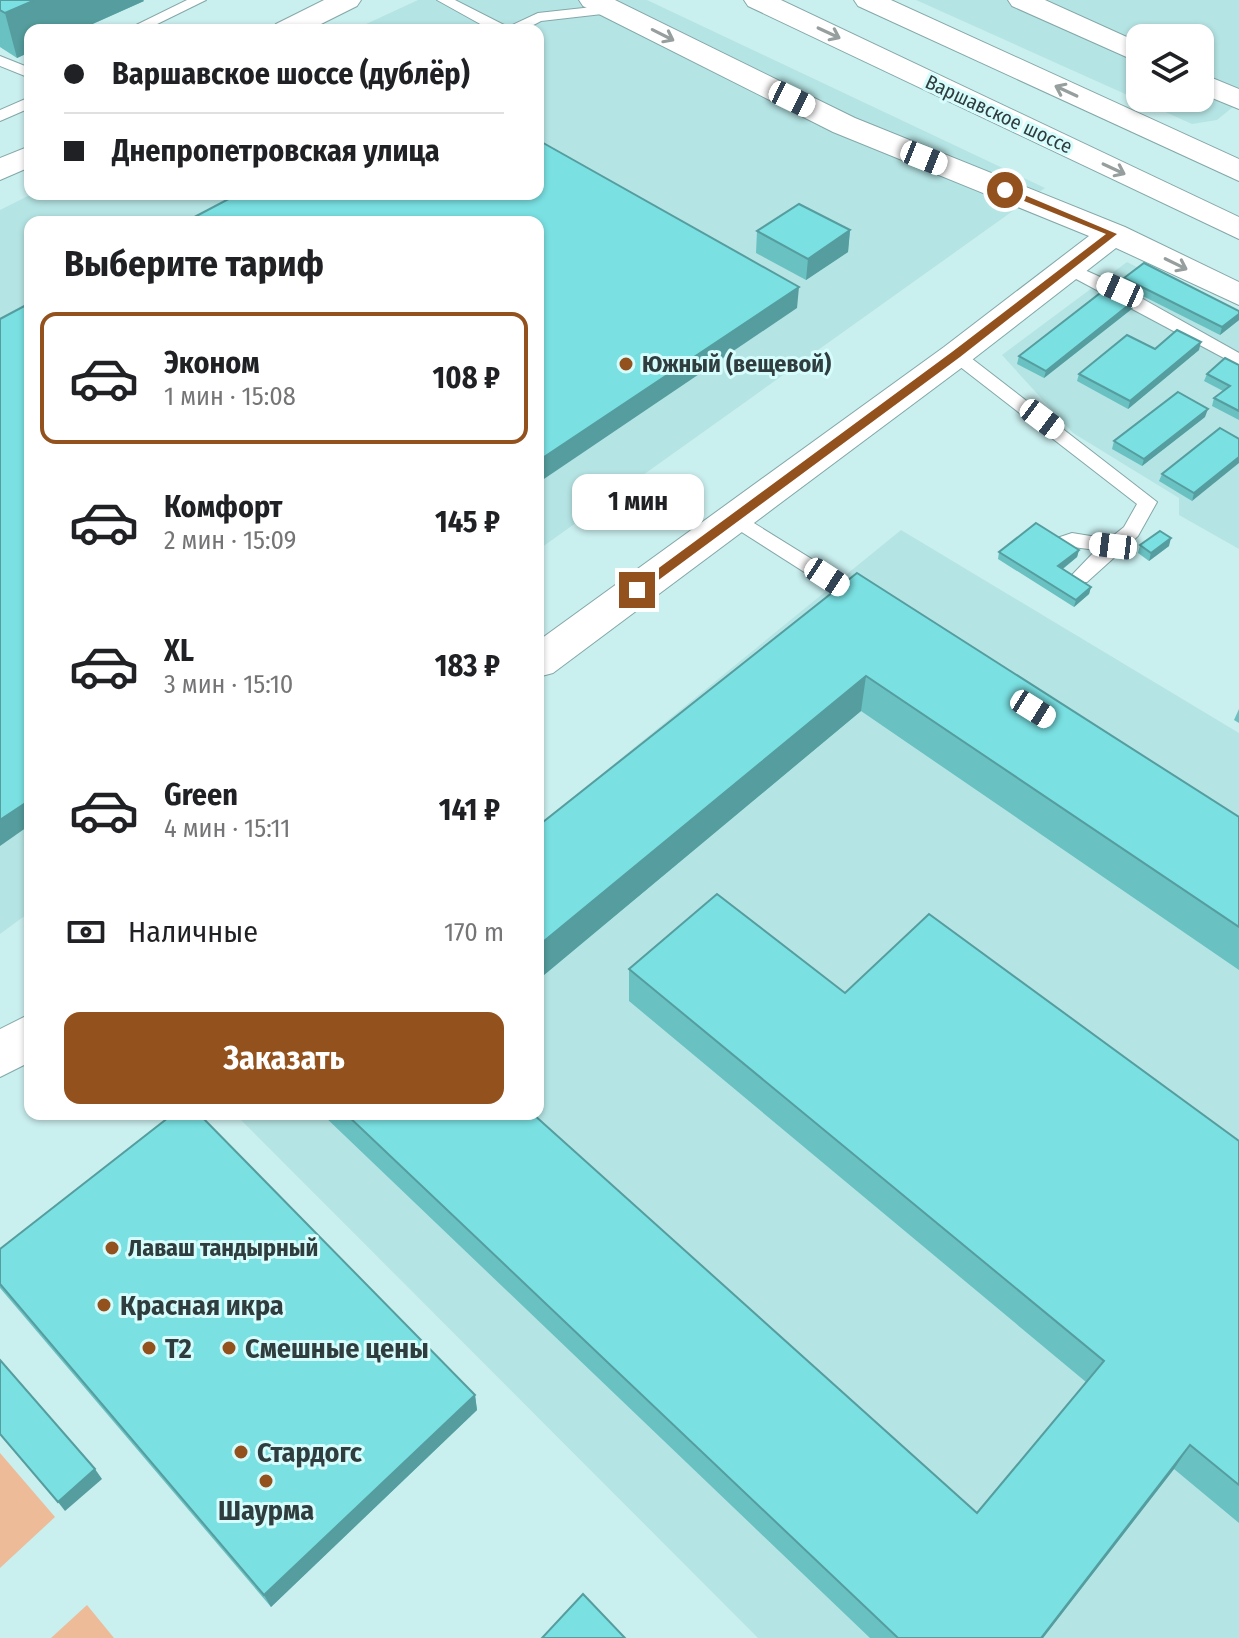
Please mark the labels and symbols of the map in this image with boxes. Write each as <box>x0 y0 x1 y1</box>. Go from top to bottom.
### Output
one-way arrow <box>816 26 840 42</box>
one-way arrow <box>650 28 674 43</box>
street label: Варшавское шоссе <box>922 69 1076 159</box>
car <box>765 78 819 120</box>
one-way arrow <box>1055 83 1079 98</box>
car <box>897 138 951 178</box>
one-way arrow <box>1102 162 1126 177</box>
route start <box>987 172 1023 208</box>
one-way arrow <box>1163 257 1187 272</box>
car <box>1093 269 1147 311</box>
place label: Южный (вещевой) <box>642 350 831 378</box>
marker: Южный (вещевой) <box>617 355 635 373</box>
car <box>1016 395 1068 443</box>
callout: 1 мин <box>571 474 703 530</box>
car <box>1088 531 1138 561</box>
car <box>800 554 854 600</box>
route end <box>619 572 655 608</box>
car <box>1006 686 1060 732</box>
place label: Лаваш тандырный <box>128 1234 318 1262</box>
marker: Лаваш тандырный <box>103 1239 121 1257</box>
place label: Красная икра <box>120 1289 284 1322</box>
marker: Красная икра <box>95 1296 113 1314</box>
place label: T2 <box>165 1332 192 1365</box>
place label: Смешные цены <box>245 1332 429 1365</box>
marker: T2 <box>140 1339 158 1357</box>
marker: Смешные цены <box>220 1339 238 1357</box>
place label: Стардогс <box>257 1436 363 1469</box>
marker: Стардогс <box>232 1443 250 1461</box>
marker: Шаурма <box>257 1472 275 1490</box>
place label: Шаурма <box>218 1494 314 1527</box>

